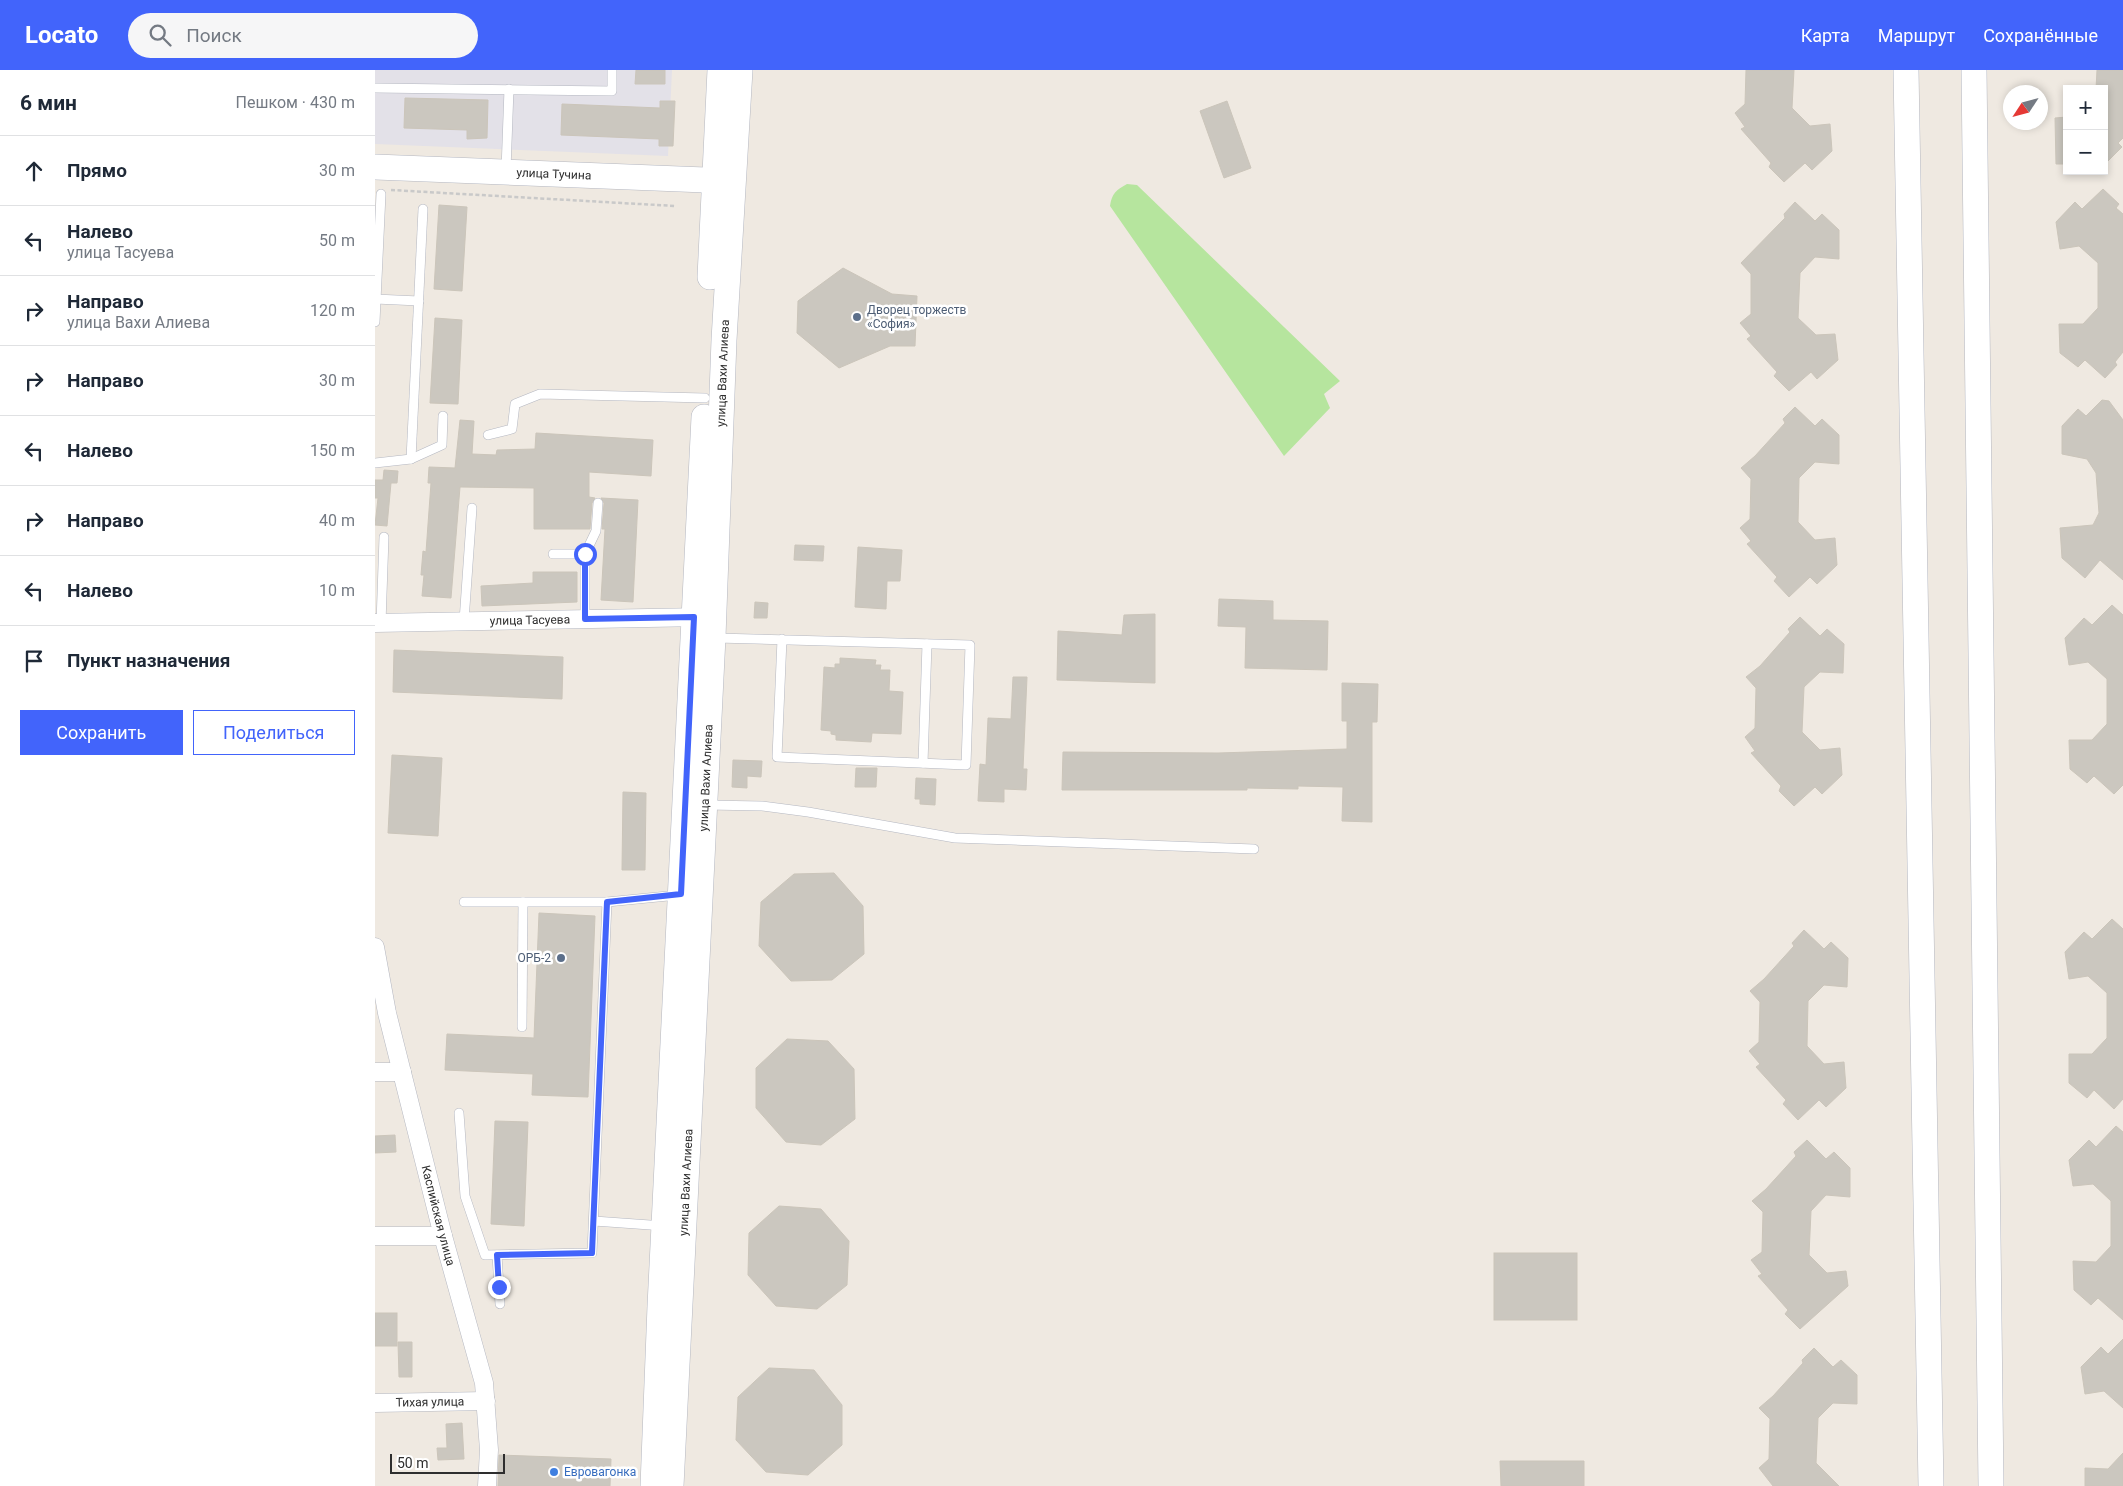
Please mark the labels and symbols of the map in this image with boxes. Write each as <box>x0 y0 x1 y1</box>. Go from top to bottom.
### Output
north arrow <box>2003 85 2048 130</box>
street label: улица Тучина <box>516 166 592 183</box>
place label: Дворец торжеств «София» <box>867 303 966 331</box>
marker: Дворец торжеств «София» <box>851 311 863 323</box>
street label: улица Вахи Алиева <box>714 319 732 427</box>
route start <box>574 543 597 566</box>
street label: улица Тасуева <box>490 612 570 628</box>
street label: улица Вахи Алиева <box>696 724 716 832</box>
place label: ОРБ-2 <box>518 951 551 965</box>
marker: ОРБ-2 <box>555 952 567 964</box>
street label: улица Вахи Алиева <box>676 1128 696 1236</box>
street label: Каспийская улица <box>419 1164 458 1267</box>
route end <box>488 1276 511 1299</box>
street label: Тихая улица <box>396 1394 464 1410</box>
scale bar <box>390 1451 505 1474</box>
place label: Евровагонка <box>564 1465 636 1479</box>
marker: Евровагонка <box>548 1466 560 1478</box>

